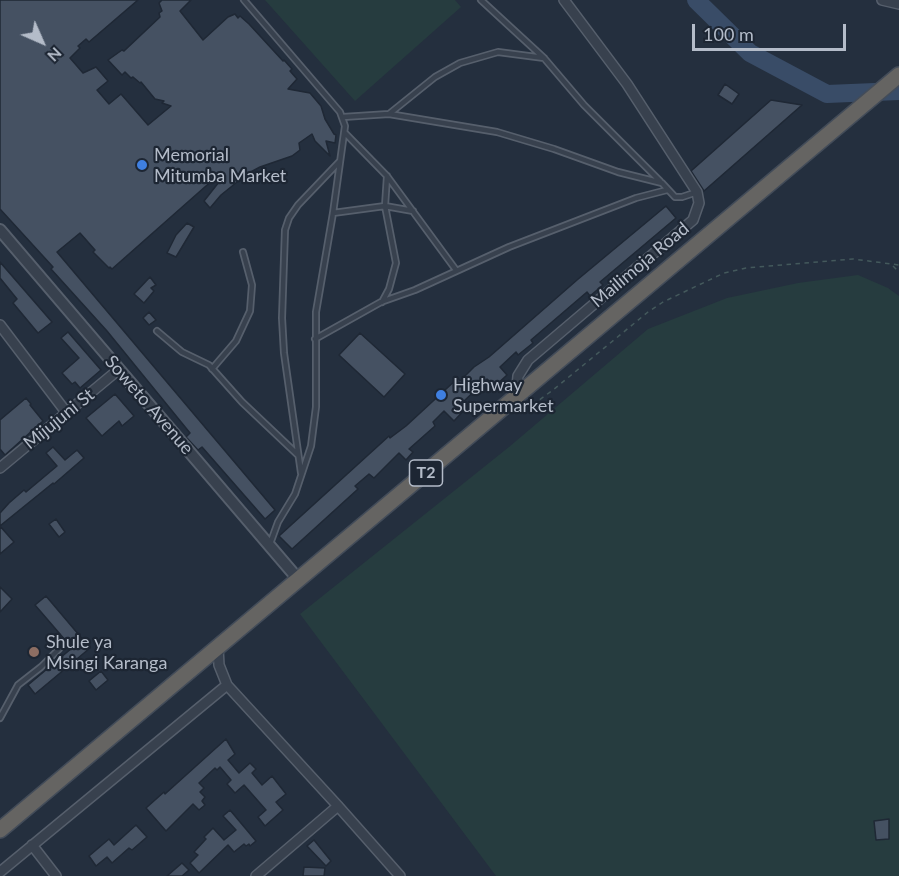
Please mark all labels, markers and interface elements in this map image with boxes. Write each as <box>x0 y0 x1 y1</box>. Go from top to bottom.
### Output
north arrow <box>12 12 72 72</box>
scale bar <box>695 12 850 50</box>
text: 100 m <box>703 23 754 45</box>
text: N <box>44 44 66 66</box>
place label: Memorial Mitumba Market <box>154 144 286 186</box>
marker: Memorial Mitumba Market <box>135 158 149 172</box>
street label: Mailimoja Road <box>587 218 693 312</box>
street label: Soweto Avenue <box>100 351 198 459</box>
place label: Highway Supermarket <box>453 374 554 416</box>
street label: Mijujuni St <box>19 384 99 454</box>
marker: Highway Supermarket <box>434 388 448 402</box>
road number: T2 <box>410 460 442 486</box>
place label: Shule ya Msingi Karanga <box>46 631 167 674</box>
marker: Shule ya Msingi Karanga <box>27 645 41 659</box>

